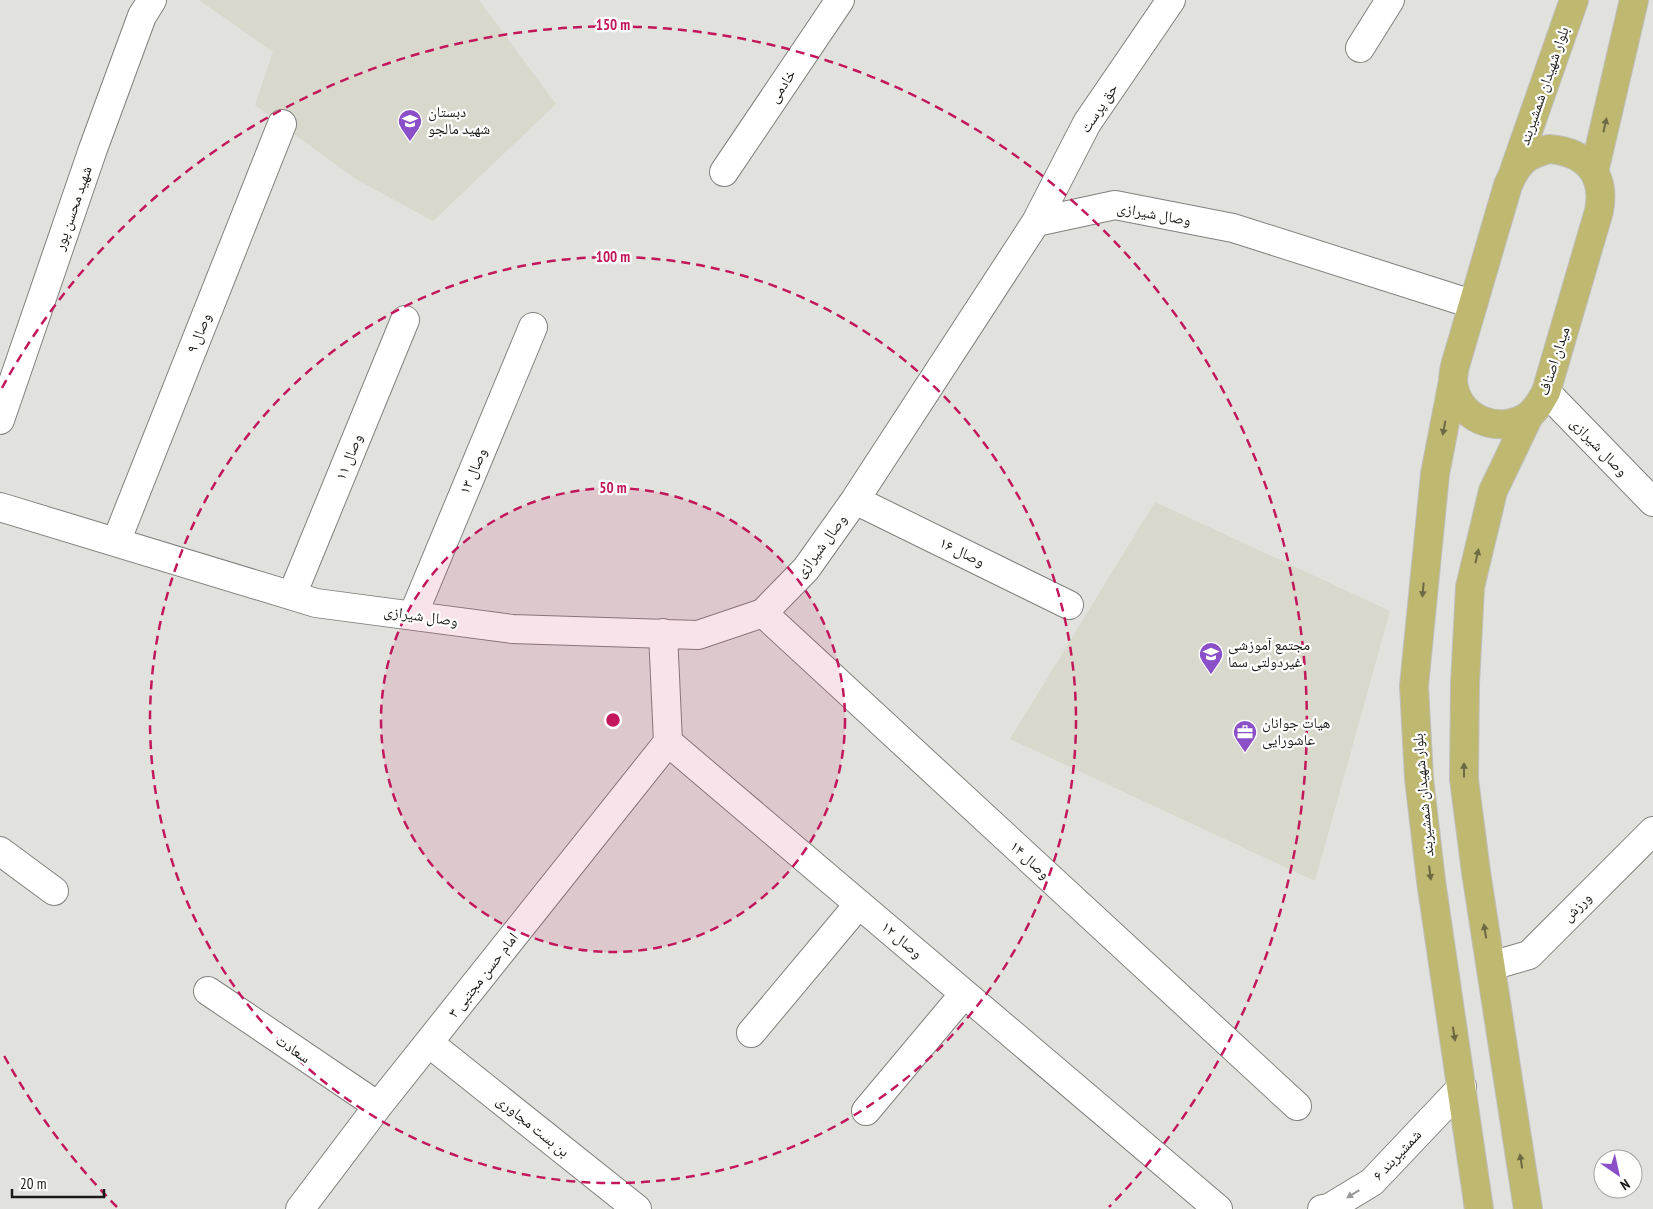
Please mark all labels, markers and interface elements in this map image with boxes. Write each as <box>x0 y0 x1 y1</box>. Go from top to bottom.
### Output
text: 150 m <box>596 15 630 34</box>
street label: بلوار شهیدان شمشیربند <box>1514 24 1574 148</box>
street label: خادمی <box>763 65 801 107</box>
street label: حق پرست <box>1075 79 1123 137</box>
place label: دبستان شهید مالجو <box>428 102 490 138</box>
school or university icon: دبستان شهید مالجو <box>397 108 423 142</box>
one-way arrow <box>1601 117 1609 132</box>
street label: شهید محسن پور <box>49 163 97 254</box>
street label: وصال شیرازی <box>1115 198 1193 230</box>
text: 100 m <box>596 247 630 266</box>
street label: وصال ۹ <box>182 310 216 356</box>
street label: میدان اصناف <box>1533 324 1575 398</box>
street label: وصال شیرازی <box>1566 413 1632 481</box>
one-way arrow <box>1439 421 1447 437</box>
street label: وصال ۱۱ <box>331 431 367 483</box>
street label: وصال ۱۳ <box>454 445 492 497</box>
text: 50 m <box>599 478 627 497</box>
street label: وصال شیرازی <box>791 510 851 582</box>
street label: وصال ۱۶ <box>936 532 988 572</box>
one-way arrow <box>1473 549 1481 564</box>
one-way arrow <box>1419 582 1427 598</box>
street label: وصال شیرازی <box>383 601 459 631</box>
place label: مجتمع آموزشی غیردولتی سما <box>1228 635 1310 672</box>
school or university icon: مجتمع آموزشی غیردولتی سما <box>1198 641 1224 675</box>
centre of rings <box>604 711 622 729</box>
place label: هیات جوانان عاشورایی <box>1262 713 1330 750</box>
office icon: هیات جوانان عاشورایی <box>1232 719 1258 753</box>
street label: بلوار شهیدان شمشیربند <box>1408 732 1438 858</box>
one-way arrow <box>1460 762 1468 778</box>
street label: وصال ۱۴ <box>1006 836 1054 884</box>
one-way arrow <box>1426 866 1434 882</box>
street label: ورزش <box>1558 888 1596 926</box>
street label: وصال ۱۲ <box>877 917 927 963</box>
one-way arrow <box>1481 923 1489 939</box>
street label: امام حسن مجتبی ۳ <box>443 928 523 1022</box>
one-way arrow <box>1451 1026 1459 1042</box>
street label: سعادت <box>272 1030 314 1067</box>
street label: بن بست مجاوری <box>492 1090 574 1162</box>
street label: شمشیربند ۶ <box>1368 1125 1425 1184</box>
north arrow <box>1593 1149 1643 1199</box>
one-way arrow <box>1516 1152 1524 1168</box>
scale bar <box>12 1166 105 1198</box>
text: 20 m <box>20 1174 46 1193</box>
text: N <box>1617 1175 1633 1194</box>
one-way arrow <box>1346 1189 1359 1198</box>

